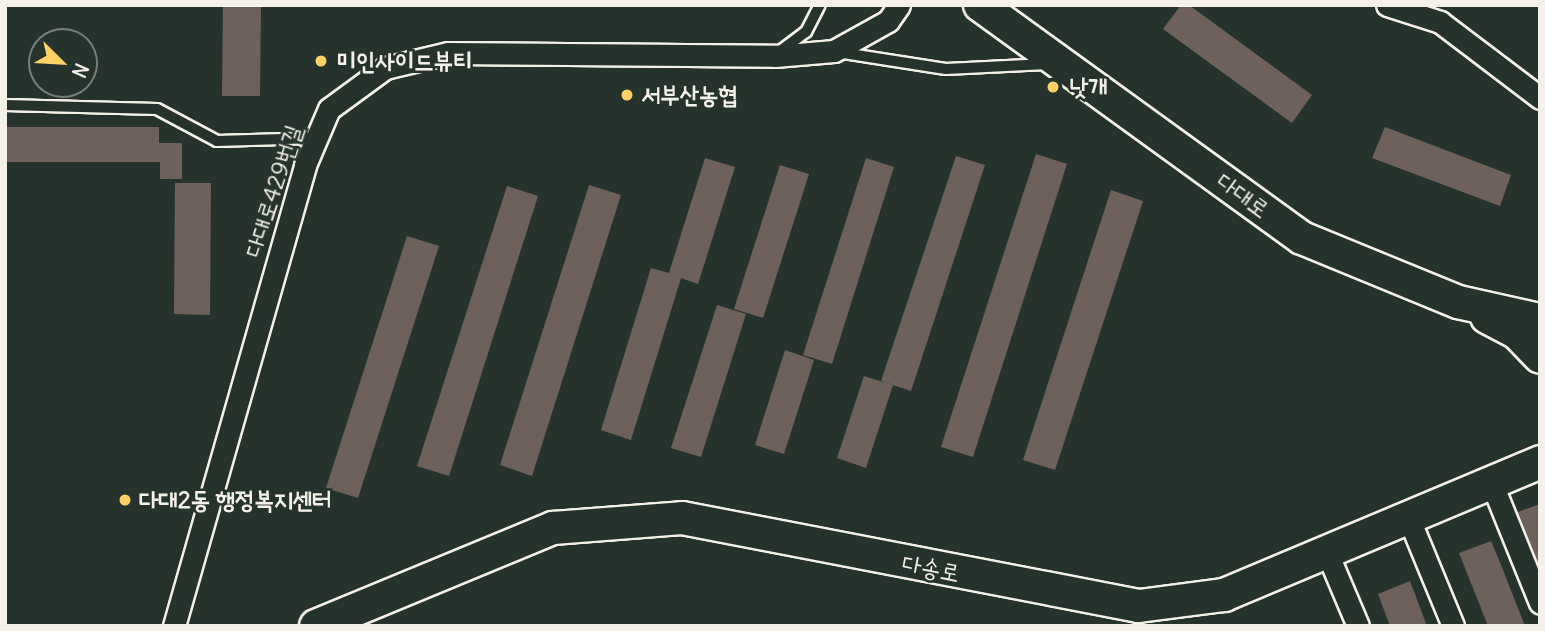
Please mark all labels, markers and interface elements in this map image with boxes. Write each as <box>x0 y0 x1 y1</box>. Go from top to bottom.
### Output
north arrow <box>28 28 98 98</box>
place label: 미인사이드뷰티 <box>337 47 472 75</box>
marker: 미인사이드뷰티 <box>311 51 331 71</box>
text: N <box>67 60 94 82</box>
place label: 낫개 <box>1069 73 1108 101</box>
marker: 낫개 <box>1043 77 1063 97</box>
place label: 서부산농협 <box>641 81 738 109</box>
marker: 서부산농협 <box>619 87 635 103</box>
street label: 다대로429번길 <box>238 121 308 261</box>
street label: 다대로 <box>1211 166 1275 224</box>
place label: 다대2동 행정복지센터 <box>139 486 332 514</box>
marker: 다대2동 행정복지센터 <box>117 492 133 508</box>
street label: 다송로 <box>900 548 962 588</box>

